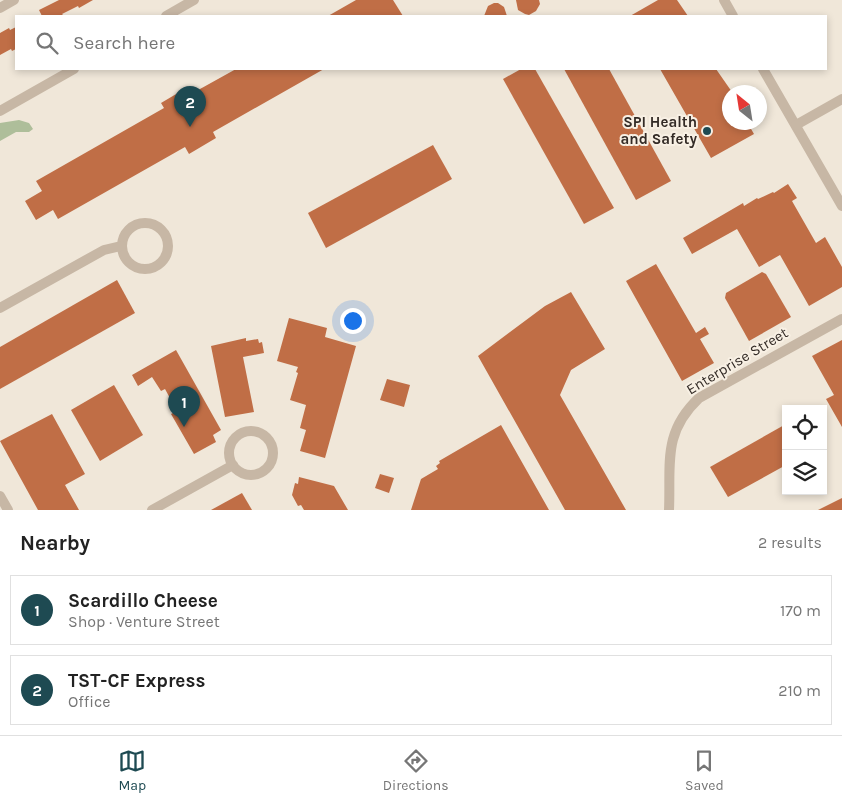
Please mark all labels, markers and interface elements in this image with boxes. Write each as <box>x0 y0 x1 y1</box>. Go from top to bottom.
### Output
search box <box>15 15 827 70</box>
icon: search <box>33 29 61 57</box>
text: Search here <box>73 32 175 54</box>
north arrow <box>722 85 767 130</box>
pin: 2 <box>174 86 206 127</box>
place label: SPI Health and Safety <box>621 113 697 148</box>
marker: SPI Health and Safety <box>701 125 713 137</box>
your location <box>340 308 366 334</box>
street label: Enterprise Street <box>683 323 791 398</box>
pin: 1 <box>168 386 200 427</box>
map controls <box>782 405 827 495</box>
button: locate <box>782 405 827 450</box>
button: layers <box>782 450 827 495</box>
text: Nearby <box>20 531 90 555</box>
text: 2 results <box>758 533 822 552</box>
text: Scardillo Cheese <box>68 590 218 612</box>
text: 1 <box>34 601 40 620</box>
text: 170 m <box>780 601 821 620</box>
text: Shop · Venture Street <box>68 612 220 631</box>
text: TST-CF Express <box>68 670 205 692</box>
text: 2 <box>32 681 42 700</box>
text: 210 m <box>778 681 821 700</box>
text: Office <box>68 692 111 711</box>
tab: Map <box>118 747 146 794</box>
tab: Directions <box>383 747 449 794</box>
tab: Saved <box>685 747 724 794</box>

